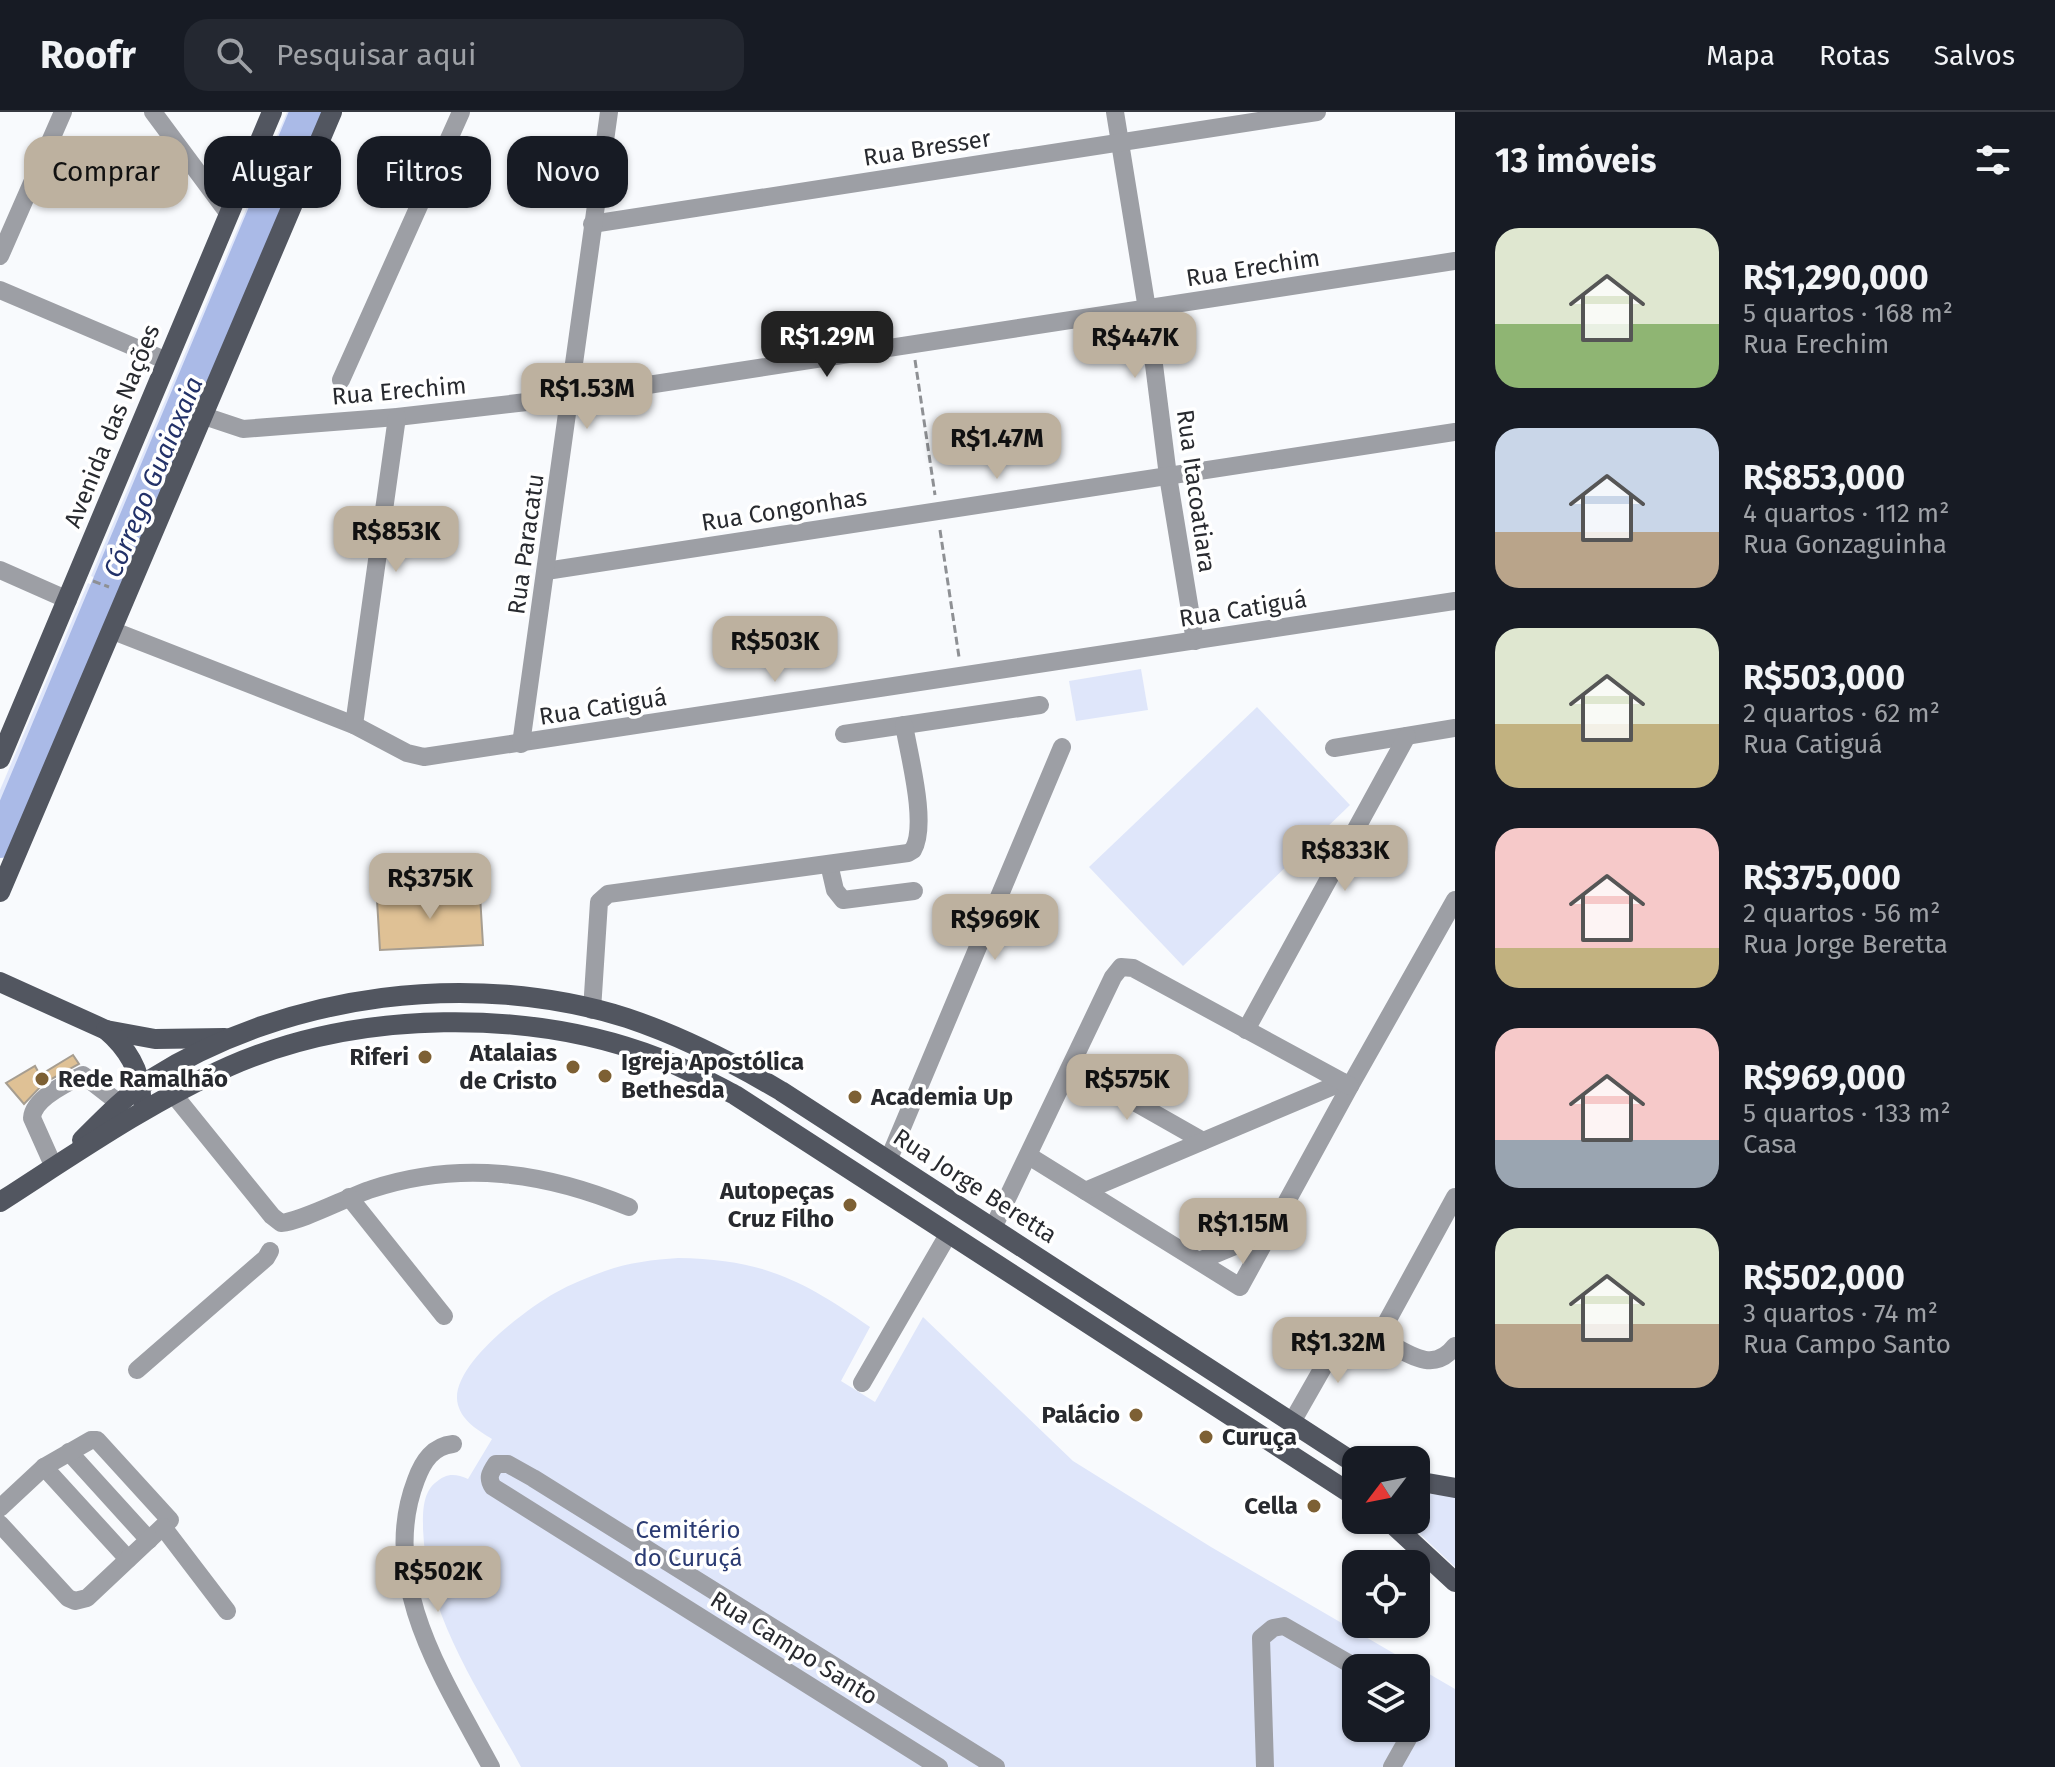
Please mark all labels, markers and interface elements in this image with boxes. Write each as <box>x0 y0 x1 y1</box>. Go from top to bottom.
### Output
search box <box>184 19 744 91</box>
text: Roofr <box>40 32 136 78</box>
icon: search <box>212 33 256 77</box>
text: Pesquisar aqui <box>276 37 477 73</box>
text: Mapa <box>1706 39 1775 72</box>
text: Rotas <box>1819 39 1890 72</box>
text: Salvos <box>1934 39 2015 72</box>
street label: Rua Bresser <box>861 124 993 172</box>
chip: Comprar <box>24 136 188 208</box>
chip: Alugar <box>204 136 341 208</box>
chip: Filtros <box>357 136 491 208</box>
chip: Novo <box>507 136 628 208</box>
icon: filters <box>1971 138 2015 182</box>
text: 13 imóveis <box>1495 140 1656 181</box>
street label: Rua Erechim <box>1184 244 1322 292</box>
text: R$1,290,000 <box>1743 257 1929 298</box>
icon: home <box>1559 260 1655 356</box>
text: 5 quartos · 168 m² <box>1743 298 1953 329</box>
pin: R$1.29M <box>753 311 901 379</box>
pin: R$447K <box>1070 312 1200 380</box>
street label: Avenida das Nações <box>58 320 166 532</box>
text: R$1.29M <box>779 321 875 352</box>
text: R$447K <box>1091 322 1179 353</box>
text: Rua Erechim <box>1743 329 1889 360</box>
pin: R$1.53M <box>513 363 661 431</box>
street label: Rua Erechim <box>331 371 467 411</box>
water label: Córrego Guaiaxaia <box>97 372 210 582</box>
text: R$1.53M <box>539 373 635 404</box>
street label: Rua Itacoatiara <box>1171 408 1221 574</box>
pin: R$1.47M <box>923 413 1071 481</box>
text: R$1.47M <box>950 423 1044 454</box>
text: R$853,000 <box>1743 457 1905 498</box>
icon: home <box>1559 460 1655 556</box>
street label: Rua Paracatu <box>502 472 550 616</box>
street label: Rua Congonhas <box>699 483 869 537</box>
text: 4 quartos · 112 m² <box>1743 498 1949 529</box>
pin: R$853K <box>331 506 461 574</box>
text: R$853K <box>352 516 440 547</box>
text: Rua Gonzaguinha <box>1743 529 1947 560</box>
street label: Rua Catiguá <box>1177 585 1309 633</box>
pin: R$503K <box>710 616 840 684</box>
text: R$503K <box>731 626 819 657</box>
text: R$503,000 <box>1743 657 1905 698</box>
icon: home <box>1559 660 1655 756</box>
street label: Rua Catiguá <box>537 683 669 731</box>
text: 2 quartos · 62 m² <box>1743 698 1940 729</box>
text: Rua Catiguá <box>1743 729 1883 760</box>
pin: R$833K <box>1280 825 1410 893</box>
text: R$833K <box>1301 835 1389 866</box>
pin: R$375K <box>365 853 495 921</box>
text: R$375,000 <box>1743 857 1901 898</box>
icon: home <box>1559 860 1655 956</box>
text: R$375K <box>387 863 473 894</box>
pin: R$969K <box>930 894 1060 962</box>
text: 2 quartos · 56 m² <box>1743 898 1940 929</box>
text: R$969K <box>950 904 1040 935</box>
text: Rua Jorge Beretta <box>1743 929 1948 960</box>
place label: Atalaias de Cristo <box>459 1039 557 1095</box>
place label: Riferi <box>349 1043 409 1071</box>
marker: Riferi <box>416 1048 434 1066</box>
place label: Igreja Apostólica Bethesda <box>621 1048 804 1104</box>
pin: R$575K <box>1062 1054 1192 1122</box>
text: R$969,000 <box>1743 1057 1906 1098</box>
marker: Atalaias de Cristo <box>564 1058 582 1076</box>
icon: home <box>1559 1060 1655 1156</box>
text: R$575K <box>1084 1064 1170 1095</box>
place label: Rede Ramalhão <box>58 1065 228 1093</box>
marker: Igreja Apostólica Bethesda <box>596 1067 614 1085</box>
marker: Rede Ramalhão <box>33 1070 51 1088</box>
place label: Academia Up <box>870 1083 1013 1111</box>
marker: Academia Up <box>846 1088 864 1106</box>
text: 5 quartos · 133 m² <box>1743 1098 1951 1129</box>
street label: Rua Jorge Beretta <box>888 1123 1062 1249</box>
text: Casa <box>1743 1129 1797 1160</box>
place label: Autopeças Cruz Filho <box>719 1177 834 1233</box>
marker: Autopeças Cruz Filho <box>841 1196 859 1214</box>
pin: R$1.15M <box>1169 1198 1317 1266</box>
text: R$1.15M <box>1197 1208 1289 1239</box>
text: R$502,000 <box>1743 1257 1905 1298</box>
icon: home <box>1559 1260 1655 1356</box>
text: 3 quartos · 74 m² <box>1743 1298 1938 1329</box>
pin: R$1.32M <box>1264 1317 1412 1385</box>
text: R$1.32M <box>1290 1327 1386 1358</box>
text: Rua Campo Santo <box>1743 1329 1951 1360</box>
place label: Palácio <box>1041 1401 1120 1429</box>
marker: Palácio <box>1127 1406 1145 1424</box>
place label: Curuça <box>1222 1423 1297 1452</box>
marker: Curuça <box>1197 1428 1215 1446</box>
north arrow <box>1342 1446 1430 1534</box>
map controls <box>1342 1446 1430 1742</box>
place label: Cella <box>1244 1492 1298 1520</box>
marker: Cella <box>1305 1497 1323 1515</box>
park label: Cemitério do Curuçá <box>633 1516 743 1572</box>
pin: R$502K <box>373 1546 503 1614</box>
button: locate <box>1342 1550 1430 1638</box>
text: R$502K <box>394 1556 482 1587</box>
street label: Rua Campo Santo <box>705 1585 883 1711</box>
button: layers <box>1342 1654 1430 1742</box>

